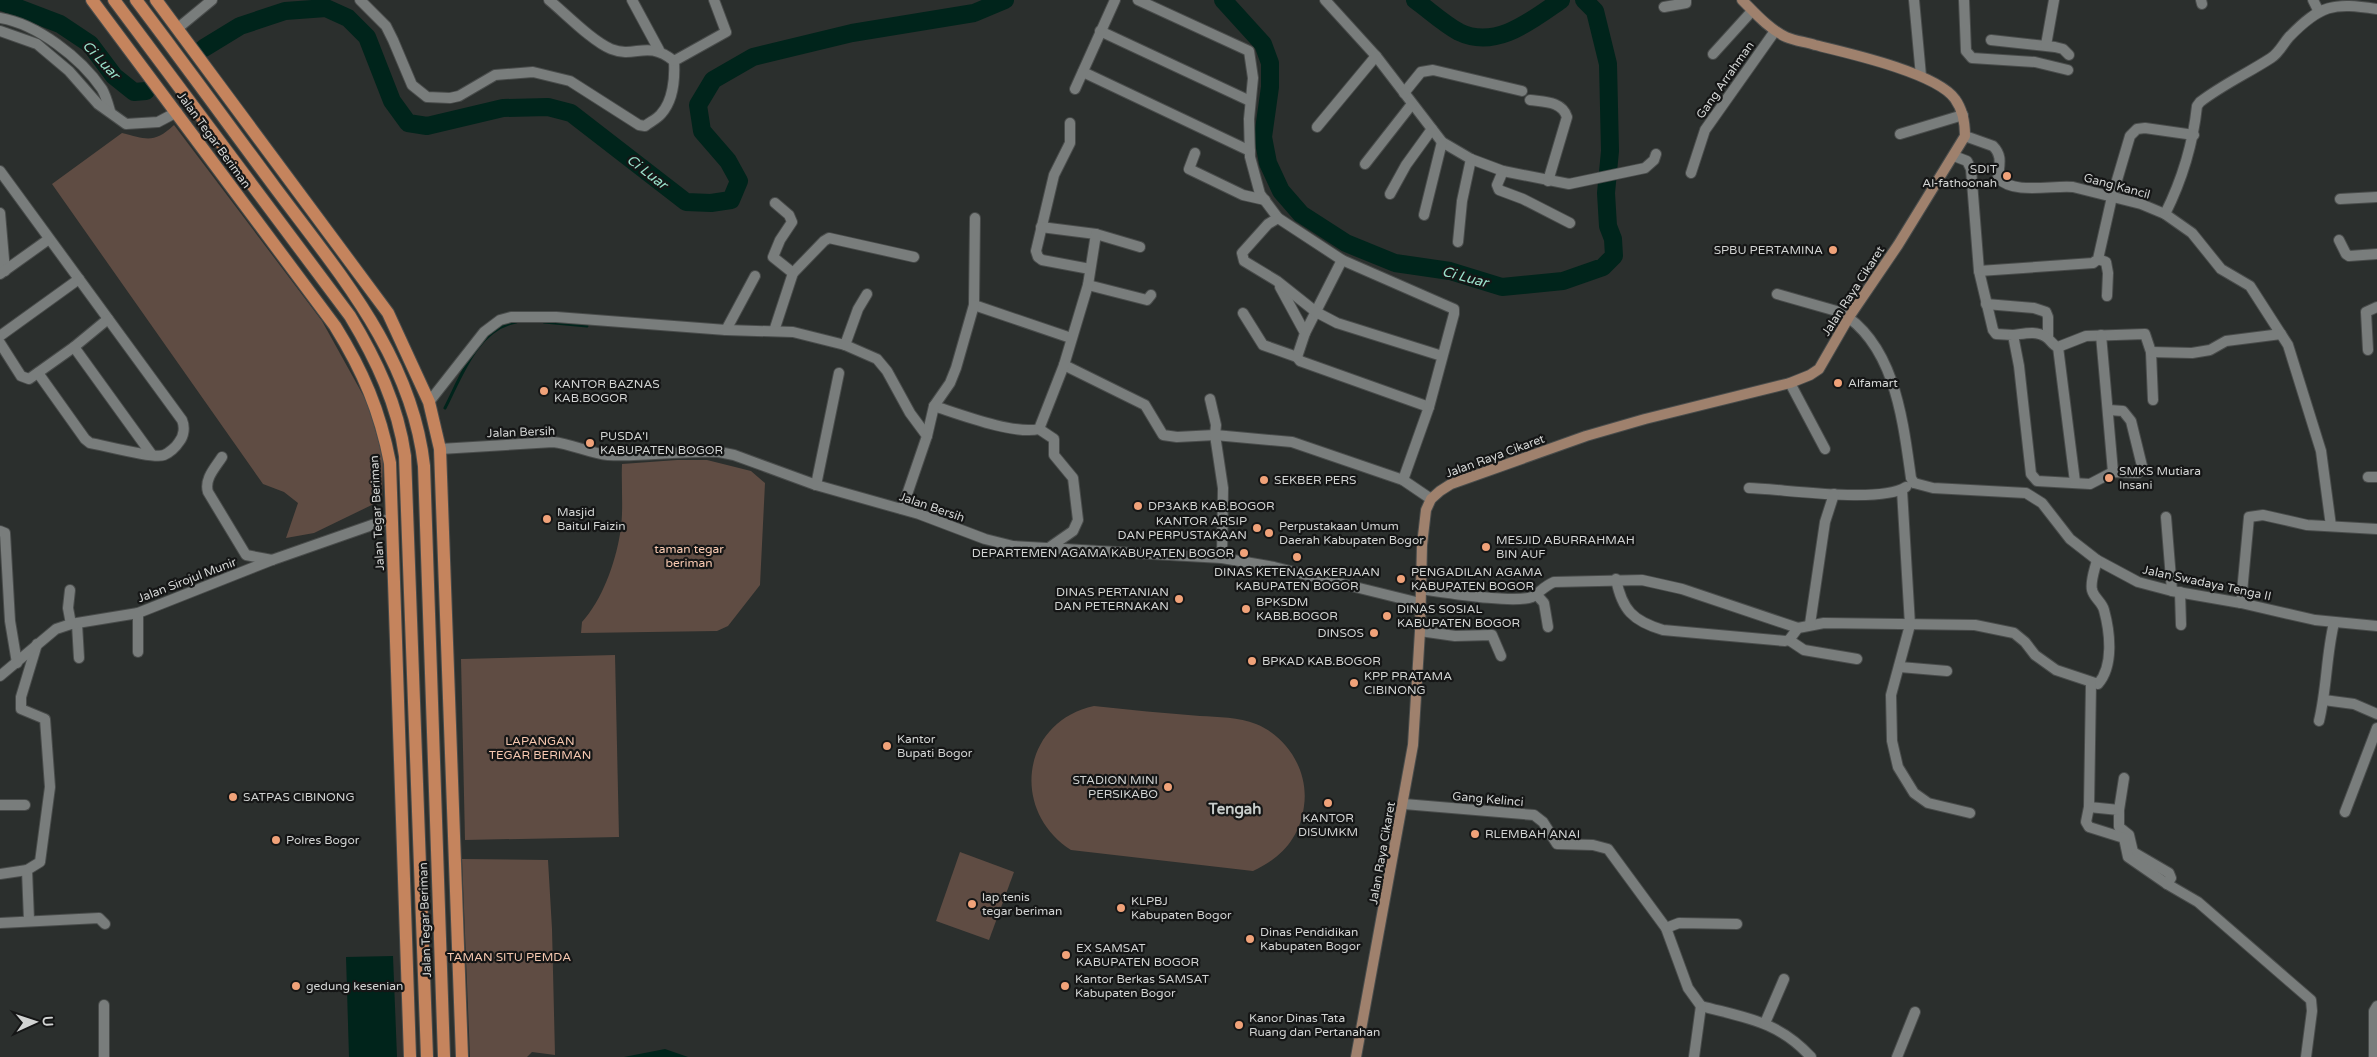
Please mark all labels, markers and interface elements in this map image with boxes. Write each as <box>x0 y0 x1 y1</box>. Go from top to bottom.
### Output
water label: Ci Luar <box>79 37 124 84</box>
street label: Gang Arrahman <box>1693 39 1757 121</box>
street label: Jalan Tegar Beriman <box>174 89 254 191</box>
water label: Ci Luar <box>623 151 672 194</box>
place label: SDIT Al-fathoonah <box>1922 162 1998 190</box>
marker: SDIT Al-fathoonah <box>2001 170 2013 182</box>
street label: Gang Kancil <box>2082 170 2152 202</box>
place label: SPBU PERTAMINA <box>1714 243 1823 257</box>
street label: Jalan Raya Cikaret <box>1819 243 1887 339</box>
marker: SPBU PERTAMINA <box>1827 244 1839 256</box>
water label: Ci Luar <box>1440 263 1491 292</box>
place label: Alfamart <box>1848 376 1898 390</box>
place label: KANTOR BAZNAS KAB.BOGOR <box>554 377 660 405</box>
marker: Alfamart <box>1832 377 1844 389</box>
marker: KANTOR BAZNAS KAB.BOGOR <box>538 385 550 397</box>
street label: Jalan Bersih <box>487 424 555 440</box>
place label: PUSDA'I KABUPATEN BOGOR <box>600 429 723 457</box>
street label: Jalan Raya Cikaret <box>1444 431 1547 480</box>
marker: PUSDA'I KABUPATEN BOGOR <box>584 437 596 449</box>
street label: Jalan Tegar Beriman <box>367 455 387 571</box>
place label: SMKS Mutiara Insani <box>2119 464 2201 492</box>
marker: SMKS Mutiara Insani <box>2103 472 2115 484</box>
place label: SEKBER PERS <box>1274 473 1356 487</box>
marker: SEKBER PERS <box>1258 474 1270 486</box>
street label: Jalan Bersih <box>897 489 967 525</box>
place label: DP3AKB KAB.BOGOR <box>1148 499 1275 513</box>
marker: DP3AKB KAB.BOGOR <box>1132 500 1144 512</box>
place label: Masjid Baitul Faizin <box>557 505 625 533</box>
marker: Masjid Baitul Faizin <box>541 513 553 525</box>
place label: KANTOR ARSIP DAN PERPUSTAKAAN <box>1117 514 1247 542</box>
place label: Perpustakaan Umum Daerah Kabupaten Bogor <box>1279 519 1424 547</box>
marker: KANTOR ARSIP DAN PERPUSTAKAAN <box>1251 522 1263 534</box>
marker: Perpustakaan Umum Daerah Kabupaten Bogor <box>1263 527 1275 539</box>
place label: MESJID ABURRAHMAH BIN AUF <box>1496 533 1635 561</box>
marker: MESJID ABURRAHMAH BIN AUF <box>1480 541 1492 553</box>
park label: taman tegar beriman <box>654 542 724 570</box>
place label: DEPARTEMEN AGAMA KABUPATEN BOGOR <box>972 546 1234 560</box>
marker: DEPARTEMEN AGAMA KABUPATEN BOGOR <box>1238 547 1250 559</box>
marker: DINAS KETENAGAKERJAAN KABUPATEN BOGOR <box>1291 551 1303 563</box>
street label: Jalan Sirojul Munir <box>136 555 239 605</box>
street label: Jalan Swadaya Tenga II <box>2141 563 2273 603</box>
place label: DINAS KETENAGAKERJAAN KABUPATEN BOGOR <box>1214 565 1380 593</box>
place label: PENGADILAN AGAMA KABUPATEN BOGOR <box>1411 565 1543 593</box>
marker: PENGADILAN AGAMA KABUPATEN BOGOR <box>1395 573 1407 585</box>
place label: DINAS PERTANIAN DAN PETERNAKAN <box>1054 585 1169 613</box>
marker: DINAS PERTANIAN DAN PETERNAKAN <box>1173 593 1185 605</box>
place label: BPKSDM KABB.BOGOR <box>1256 595 1338 623</box>
place label: DINAS SOSIAL KABUPATEN BOGOR <box>1397 602 1520 630</box>
marker: BPKSDM KABB.BOGOR <box>1240 603 1252 615</box>
marker: DINAS SOSIAL KABUPATEN BOGOR <box>1381 610 1393 622</box>
place label: DINSOS <box>1317 626 1364 640</box>
marker: DINSOS <box>1368 627 1380 639</box>
place label: BPKAD KAB.BOGOR <box>1262 654 1381 668</box>
marker: BPKAD KAB.BOGOR <box>1246 655 1258 667</box>
place label: KPP PRATAMA CIBINONG <box>1364 669 1452 697</box>
marker: KPP PRATAMA CIBINONG <box>1348 677 1360 689</box>
place label: Kantor Bupati Bogor <box>897 732 973 760</box>
park label: LAPANGAN TEGAR BERIMAN <box>489 734 591 762</box>
marker: Kantor Bupati Bogor <box>881 740 893 752</box>
place label: STADION MINI PERSIKABO <box>1073 773 1158 801</box>
marker: STADION MINI PERSIKABO <box>1162 781 1174 793</box>
street label: Gang Kelinci <box>1452 789 1524 809</box>
place label: SATPAS CIBINONG <box>243 790 355 804</box>
marker: SATPAS CIBINONG <box>227 791 239 803</box>
marker: KANTOR DISUMKM <box>1322 797 1334 809</box>
district label: Tengah <box>1208 800 1261 819</box>
street label: Jalan Raya Cikaret <box>1366 800 1398 906</box>
place label: KANTOR DISUMKM <box>1298 811 1358 839</box>
place label: RLEMBAH ANAI <box>1485 827 1580 841</box>
marker: RLEMBAH ANAI <box>1469 828 1481 840</box>
place label: Polres Bogor <box>286 833 360 847</box>
marker: Polres Bogor <box>270 834 282 846</box>
street label: Jalan Tegar Beriman <box>416 862 434 978</box>
place label: lap tenis tegar beriman <box>982 890 1062 918</box>
place label: KLPBJ Kabupaten Bogor <box>1131 894 1232 922</box>
marker: lap tenis tegar beriman <box>966 898 978 910</box>
marker: KLPBJ Kabupaten Bogor <box>1115 902 1127 914</box>
place label: Dinas Pendidikan Kabupaten Bogor <box>1260 925 1361 953</box>
marker: Dinas Pendidikan Kabupaten Bogor <box>1244 933 1256 945</box>
place label: EX SAMSAT KABUPATEN BOGOR <box>1076 941 1199 969</box>
marker: EX SAMSAT KABUPATEN BOGOR <box>1060 949 1072 961</box>
park label: TAMAN SITU PEMDA <box>447 950 571 964</box>
place label: Kantor Berkas SAMSAT Kabupaten Bogor <box>1075 972 1210 1000</box>
place label: gedung kesenian <box>306 979 403 993</box>
marker: gedung kesenian <box>290 980 302 992</box>
marker: Kantor Berkas SAMSAT Kabupaten Bogor <box>1059 980 1071 992</box>
north arrow <box>10 997 60 1047</box>
place label: Kanor Dinas Tata Ruang dan Pertanahan <box>1249 1011 1380 1039</box>
text: U <box>39 1016 56 1027</box>
marker: Kanor Dinas Tata Ruang dan Pertanahan <box>1233 1019 1245 1031</box>

